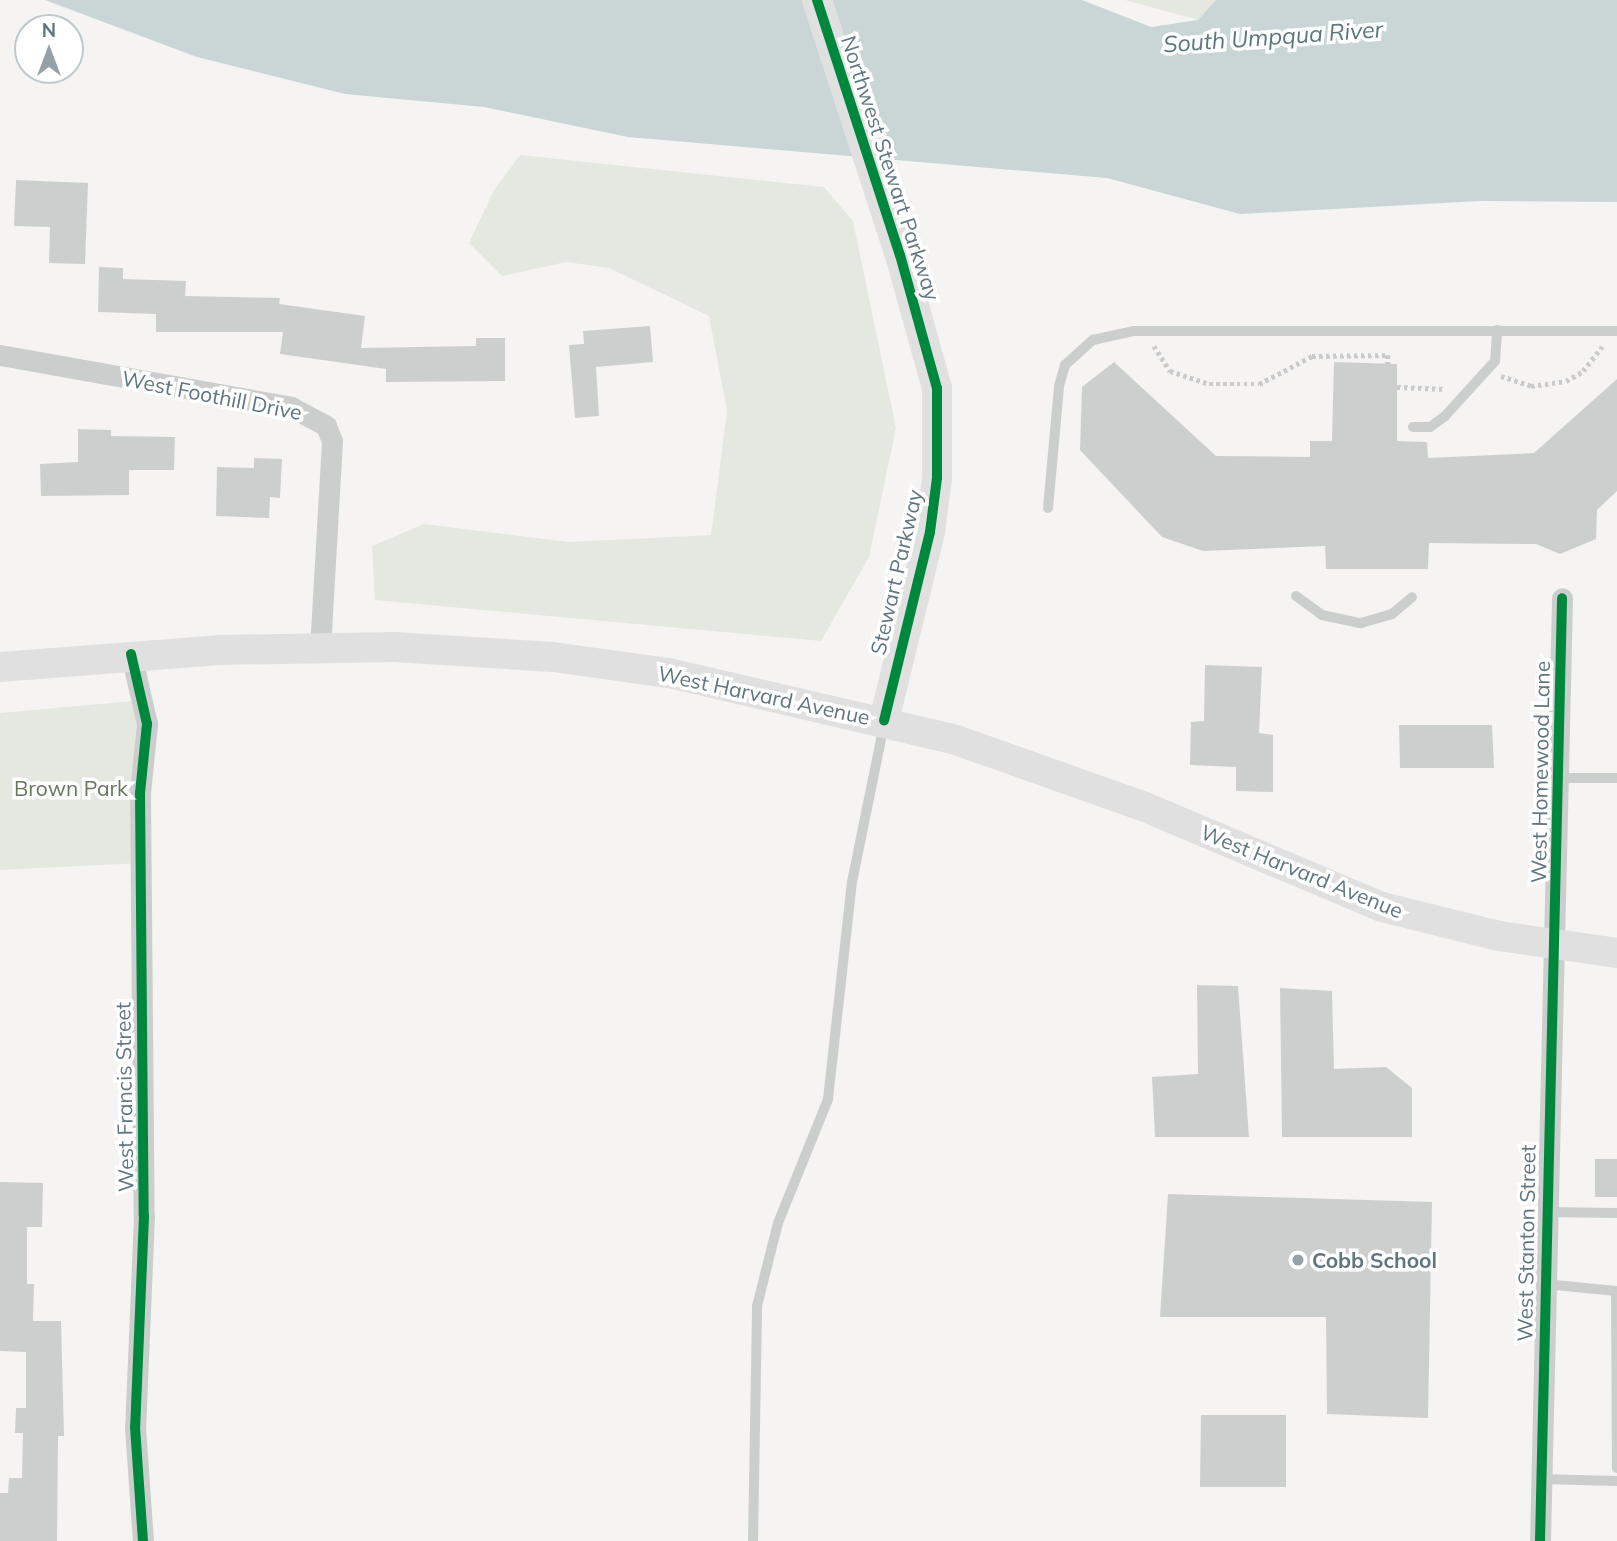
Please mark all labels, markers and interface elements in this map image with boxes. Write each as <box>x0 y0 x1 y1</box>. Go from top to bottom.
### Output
north arrow <box>14 14 84 84</box>
water label: South Umpqua River <box>1162 16 1384 58</box>
text: N <box>42 18 56 42</box>
street label: Northwest Stewart Parkway <box>836 32 946 304</box>
street label: West Foothill Drive <box>120 365 304 425</box>
street label: Stewart Parkway <box>865 487 927 657</box>
street label: West Harvard Avenue <box>656 660 872 730</box>
street label: West Homewood Lane <box>1525 661 1555 883</box>
park label: Brown Park <box>14 775 128 801</box>
street label: West Harvard Avenue <box>1197 819 1407 923</box>
street label: West Francis Street <box>110 1002 138 1192</box>
street label: West Stanton Street <box>1512 1144 1540 1342</box>
place label: Cobb School <box>1312 1247 1437 1273</box>
marker: Cobb School <box>1290 1252 1306 1268</box>

